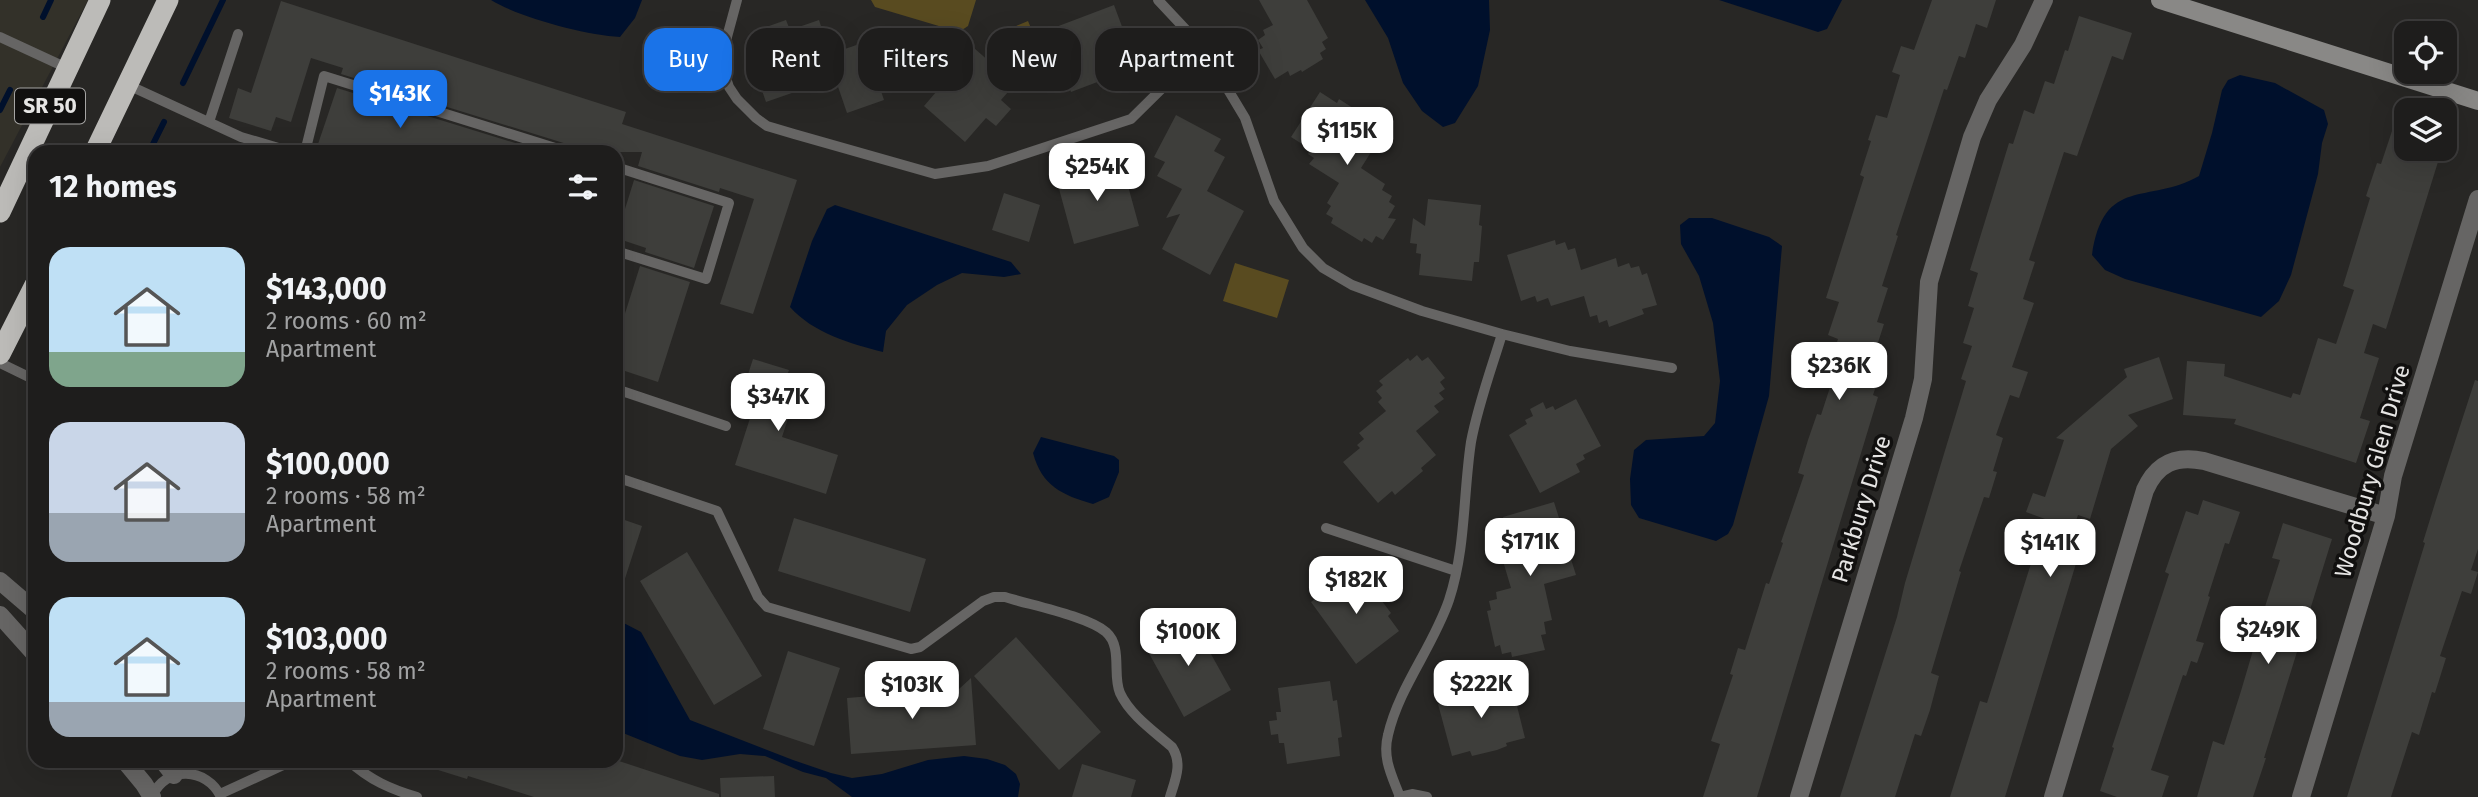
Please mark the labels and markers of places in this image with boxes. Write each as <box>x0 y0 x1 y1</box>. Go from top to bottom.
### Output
pin: $143K <box>351 71 449 130</box>
pin: $115K <box>1298 108 1396 167</box>
pin: $254K <box>1048 144 1146 203</box>
pin: $236K <box>1790 342 1888 402</box>
pin: $347K <box>729 374 827 433</box>
pin: $171K <box>1481 518 1579 578</box>
pin: $141K <box>2001 520 2099 579</box>
pin: $182K <box>1307 556 1405 616</box>
pin: $249K <box>2219 606 2317 666</box>
pin: $100K <box>1139 608 1237 668</box>
pin: $222K <box>1432 660 1530 720</box>
pin: $103K <box>863 662 961 721</box>

